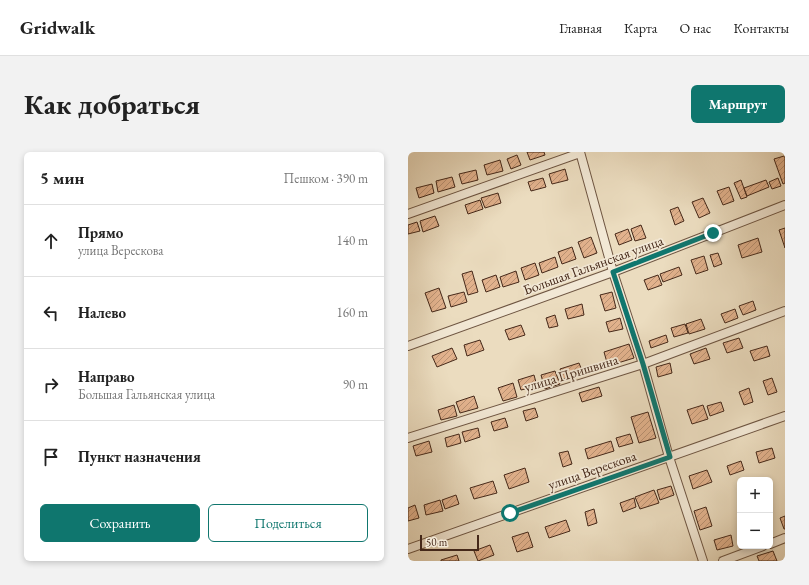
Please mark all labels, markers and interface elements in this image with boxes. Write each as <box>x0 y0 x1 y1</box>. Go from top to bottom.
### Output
text: Gridwalk <box>20 15 95 40</box>
text: Главная <box>559 19 602 37</box>
text: Карта <box>624 19 657 37</box>
text: О нас <box>679 19 711 37</box>
text: Контакты <box>733 19 789 37</box>
button: Маршрут <box>691 85 785 123</box>
text: Как добраться <box>24 86 200 122</box>
text: 5 мин <box>40 167 84 189</box>
text: Пешком · 390 m <box>284 170 368 187</box>
text: Прямо <box>78 223 123 242</box>
route end <box>704 224 722 242</box>
icon: ahead <box>40 230 62 252</box>
street label: Большая Гальянская улица <box>520 231 666 299</box>
text: 140 m <box>337 232 368 249</box>
text: улица Верескова <box>78 242 164 259</box>
icon: left <box>40 302 62 324</box>
text: Налево <box>78 303 126 322</box>
text: 160 m <box>337 304 368 321</box>
street label: улица Пришвина <box>522 350 621 396</box>
text: Направо <box>78 367 135 386</box>
icon: right <box>40 374 62 396</box>
text: 90 m <box>343 376 368 393</box>
text: Большая Гальянская улица <box>78 386 215 403</box>
icon: arrive <box>40 446 62 468</box>
street label: улица Верескова <box>546 446 639 494</box>
text: Пункт назначения <box>78 447 201 466</box>
map controls <box>737 477 773 549</box>
button: + <box>737 477 773 513</box>
button: Сохранить <box>40 504 200 542</box>
button: Поделиться <box>208 504 368 542</box>
route start <box>501 504 519 522</box>
button: − <box>737 513 773 549</box>
scale bar <box>420 533 479 552</box>
text: 50 m <box>426 535 447 549</box>

